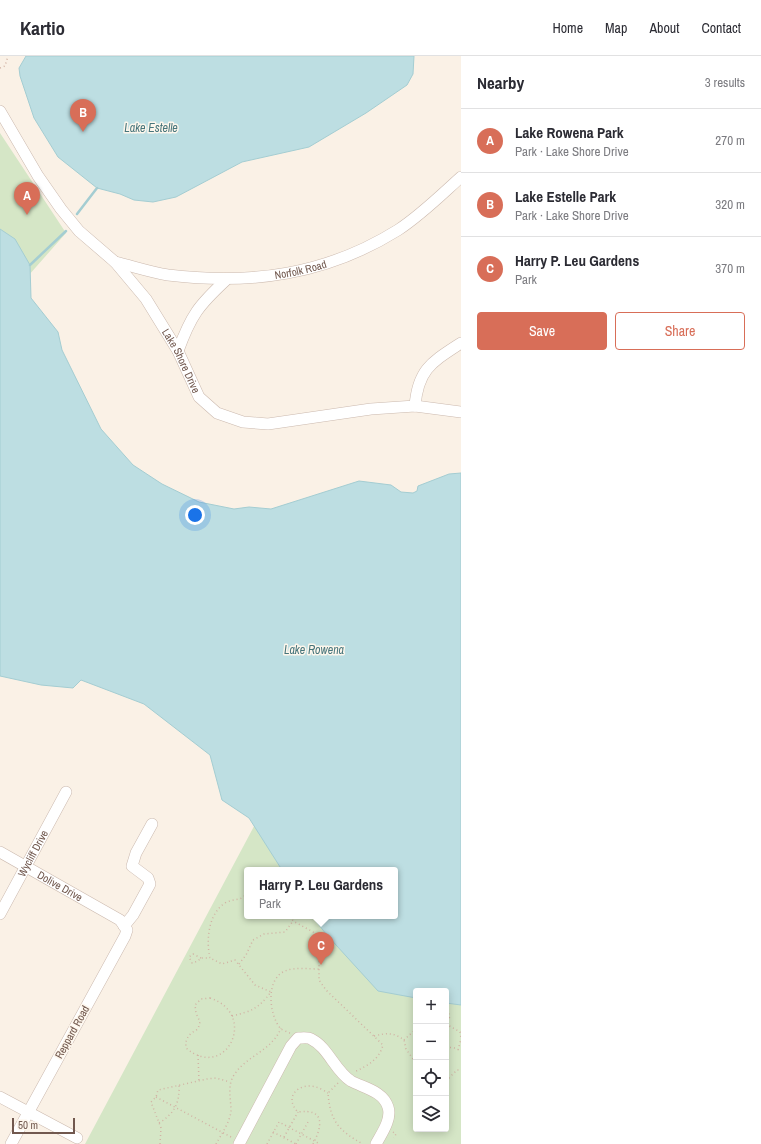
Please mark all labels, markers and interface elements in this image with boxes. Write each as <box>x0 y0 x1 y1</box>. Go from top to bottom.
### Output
text: Kartio <box>20 15 65 41</box>
text: Home <box>552 19 583 37</box>
text: Map <box>605 19 627 37</box>
text: About <box>649 19 679 37</box>
text: Contact <box>701 19 741 37</box>
text: Nearby <box>477 71 524 94</box>
text: 3 results <box>705 74 745 91</box>
pin: B <box>70 99 96 132</box>
water label: Lake Estelle <box>124 120 178 136</box>
text: Lake Rowena Park <box>515 122 624 143</box>
text: A <box>486 132 494 149</box>
text: 270 m <box>715 132 745 149</box>
text: Park · Lake Shore Drive <box>515 143 629 160</box>
pin: A <box>14 182 40 215</box>
text: Lake Estelle Park <box>515 186 616 207</box>
text: B <box>486 196 494 213</box>
text: 320 m <box>715 196 745 213</box>
text: Park · Lake Shore Drive <box>515 207 629 224</box>
text: Harry P. Leu Gardens <box>515 250 639 271</box>
street label: Norfolk Road <box>274 257 328 282</box>
text: C <box>486 260 494 277</box>
text: 370 m <box>715 260 745 277</box>
text: Park <box>515 271 537 288</box>
button: Save <box>477 312 607 350</box>
button: Share <box>615 312 745 350</box>
street label: Lake Shore Drive <box>159 326 203 395</box>
your location <box>185 505 205 525</box>
water label: Lake Rowena <box>284 642 345 658</box>
street label: Wycliff Drive <box>15 828 51 879</box>
popup <box>244 867 398 919</box>
street label: Dolive Drive <box>35 868 85 904</box>
text: Harry P. Leu Gardens <box>259 874 383 895</box>
text: Park <box>259 895 281 912</box>
pin: C <box>308 932 334 965</box>
map controls <box>413 988 449 1132</box>
button: + <box>413 988 449 1024</box>
street label: Reppard Road <box>52 1003 92 1061</box>
button: − <box>413 1024 449 1060</box>
button: locate <box>413 1060 449 1096</box>
button: layers <box>413 1096 449 1132</box>
scale bar <box>12 1116 75 1135</box>
text: 50 m <box>18 1118 38 1132</box>

